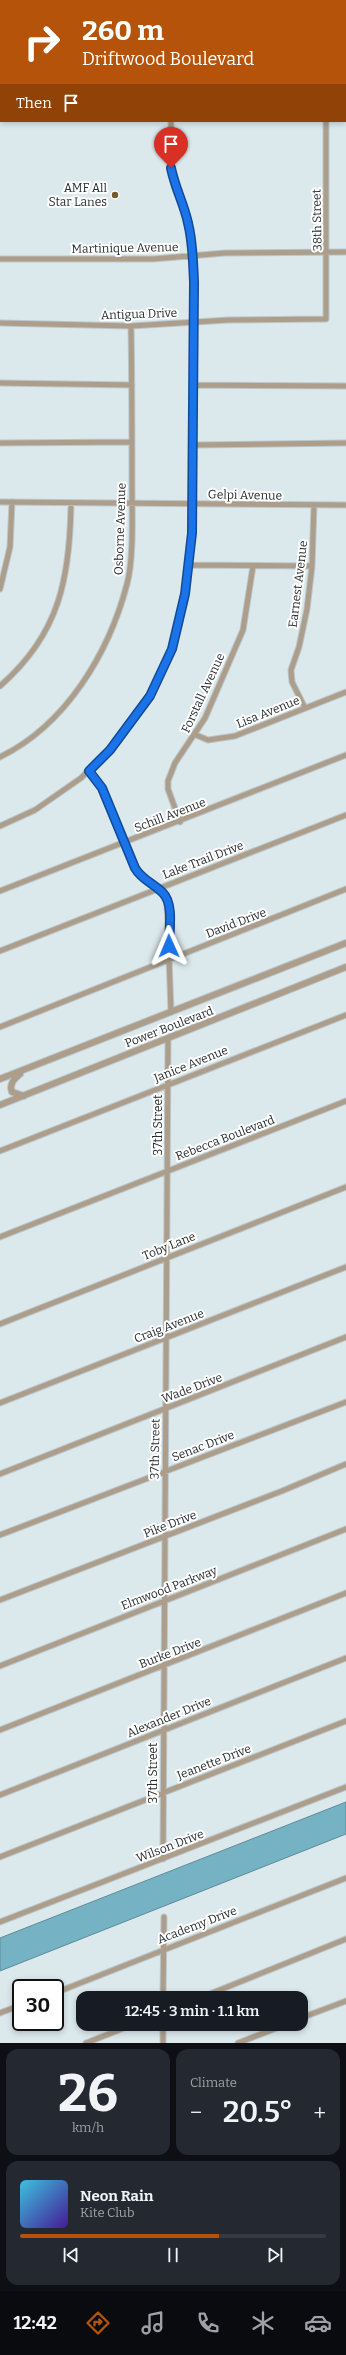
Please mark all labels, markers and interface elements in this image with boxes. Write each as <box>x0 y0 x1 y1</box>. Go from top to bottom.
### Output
text: 260 m <box>82 14 164 47</box>
icon: right <box>16 16 68 68</box>
text: Driftwood Boulevard <box>82 48 254 70</box>
icon: arrive <box>60 92 82 114</box>
text: Then <box>16 94 52 112</box>
pin <box>154 127 188 168</box>
icon: arrive <box>160 133 182 155</box>
place label: AMF All Star Lanes <box>49 181 108 209</box>
street label: 38th Street <box>309 188 325 251</box>
marker: AMF All Star Lanes <box>110 190 120 200</box>
street label: Martinique Avenue <box>71 240 179 256</box>
street label: Antigua Drive <box>101 306 177 322</box>
street label: Osborne Avenue <box>111 483 129 575</box>
street label: Gelpi Avenue <box>208 487 282 503</box>
street label: Earnest Avenue <box>286 540 310 628</box>
street label: Forstall Avenue <box>178 651 228 735</box>
street label: Lisa Avenue <box>234 693 302 731</box>
street label: Schill Avenue <box>132 795 208 835</box>
street label: Lake Trail Drive <box>161 838 245 882</box>
street label: David Drive <box>204 905 268 941</box>
position arrow <box>148 925 190 967</box>
street label: Power Boulevard <box>123 1004 215 1050</box>
street label: Janice Avenue <box>151 1043 230 1086</box>
street label: 37th Street <box>151 1094 165 1155</box>
street label: Rebecca Boulevard <box>173 1113 277 1163</box>
street label: Toby Lane <box>140 1229 198 1263</box>
street label: Craig Avenue <box>132 1306 206 1346</box>
street label: Wade Drive <box>160 1370 224 1406</box>
street label: 37th Street <box>147 1418 163 1480</box>
street label: Senac Drive <box>170 1428 236 1464</box>
street label: Pike Drive <box>142 1508 198 1540</box>
street label: Elmwood Parkway <box>119 1563 220 1613</box>
street label: Burke Drive <box>137 1635 203 1671</box>
street label: Alexander Drive <box>125 1694 213 1740</box>
street label: Jeanette Drive <box>174 1741 253 1783</box>
street label: 37th Street <box>146 1742 160 1803</box>
street label: Wilson Drive <box>134 1827 206 1865</box>
street label: Academy Drive <box>155 1903 239 1947</box>
speed limit sign: 30 <box>12 1979 64 2031</box>
text: 12:45 · 3 min · 1.1 km <box>125 2002 259 2020</box>
text: 26 <box>58 2062 118 2125</box>
text: Climate <box>190 2075 237 2090</box>
text: 20.5° <box>223 2094 293 2130</box>
text: − <box>190 2099 202 2126</box>
text: + <box>313 2099 326 2126</box>
text: km/h <box>72 2120 104 2135</box>
text: Neon Rain <box>80 2187 153 2205</box>
text: Kite Club <box>80 2205 134 2220</box>
icon: previous <box>60 2244 82 2266</box>
icon: pause <box>162 2244 184 2266</box>
icon: next <box>264 2244 286 2266</box>
icon: directions <box>84 2309 112 2337</box>
icon: music <box>139 2309 167 2337</box>
icon: phone <box>194 2309 222 2337</box>
icon: climate <box>249 2309 277 2337</box>
icon: car <box>304 2309 332 2337</box>
text: 12:42 <box>14 2312 57 2334</box>

